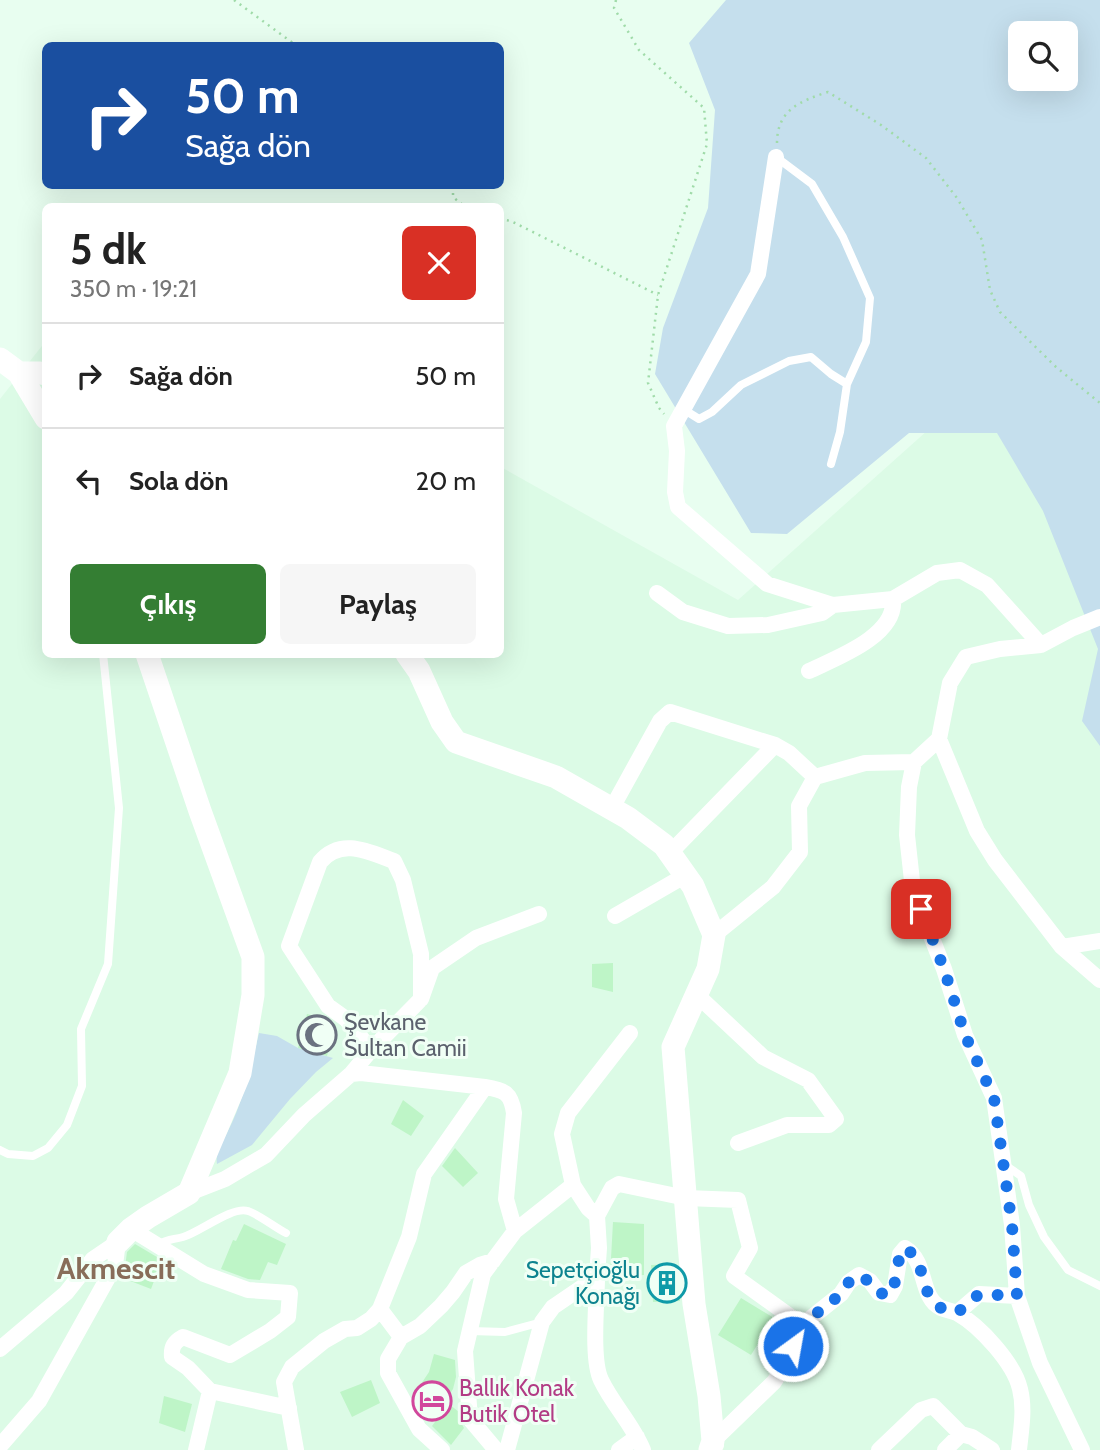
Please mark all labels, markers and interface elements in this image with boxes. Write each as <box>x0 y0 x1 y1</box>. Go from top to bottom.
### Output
map controls <box>1008 21 1078 91</box>
button: search <box>1008 21 1078 91</box>
text: 50 m <box>185 66 300 125</box>
icon: right <box>70 70 161 161</box>
text: Sağa dön <box>185 126 311 165</box>
text: 5 dk <box>70 223 146 275</box>
button: close <box>402 226 476 300</box>
text: 350 m · 19:21 <box>70 275 197 303</box>
icon: right <box>70 357 108 395</box>
text: Sağa dön <box>129 360 233 392</box>
text: 50 m <box>415 360 476 392</box>
icon: left <box>70 462 108 500</box>
text: Sola dön <box>129 465 229 497</box>
text: 20 m <box>416 465 476 497</box>
button: Çıkış <box>70 564 266 644</box>
button: Paylaş <box>280 564 476 644</box>
pin <box>891 879 951 939</box>
icon: arrive <box>902 890 940 928</box>
place label: Şevkane Sultan Camii <box>344 1008 467 1062</box>
mosque icon: Şevkane Sultan Camii <box>296 1014 338 1056</box>
district label: Akmescit <box>57 1250 175 1287</box>
place label: Sepetçioğlu Konağı <box>526 1256 640 1310</box>
building icon: Sepetçioğlu Konağı <box>646 1262 688 1304</box>
position arrow <box>756 1309 830 1383</box>
place label: Ballık Konak Butik Otel <box>459 1374 575 1428</box>
hotel icon: Ballık Konak Butik Otel <box>411 1380 453 1422</box>

